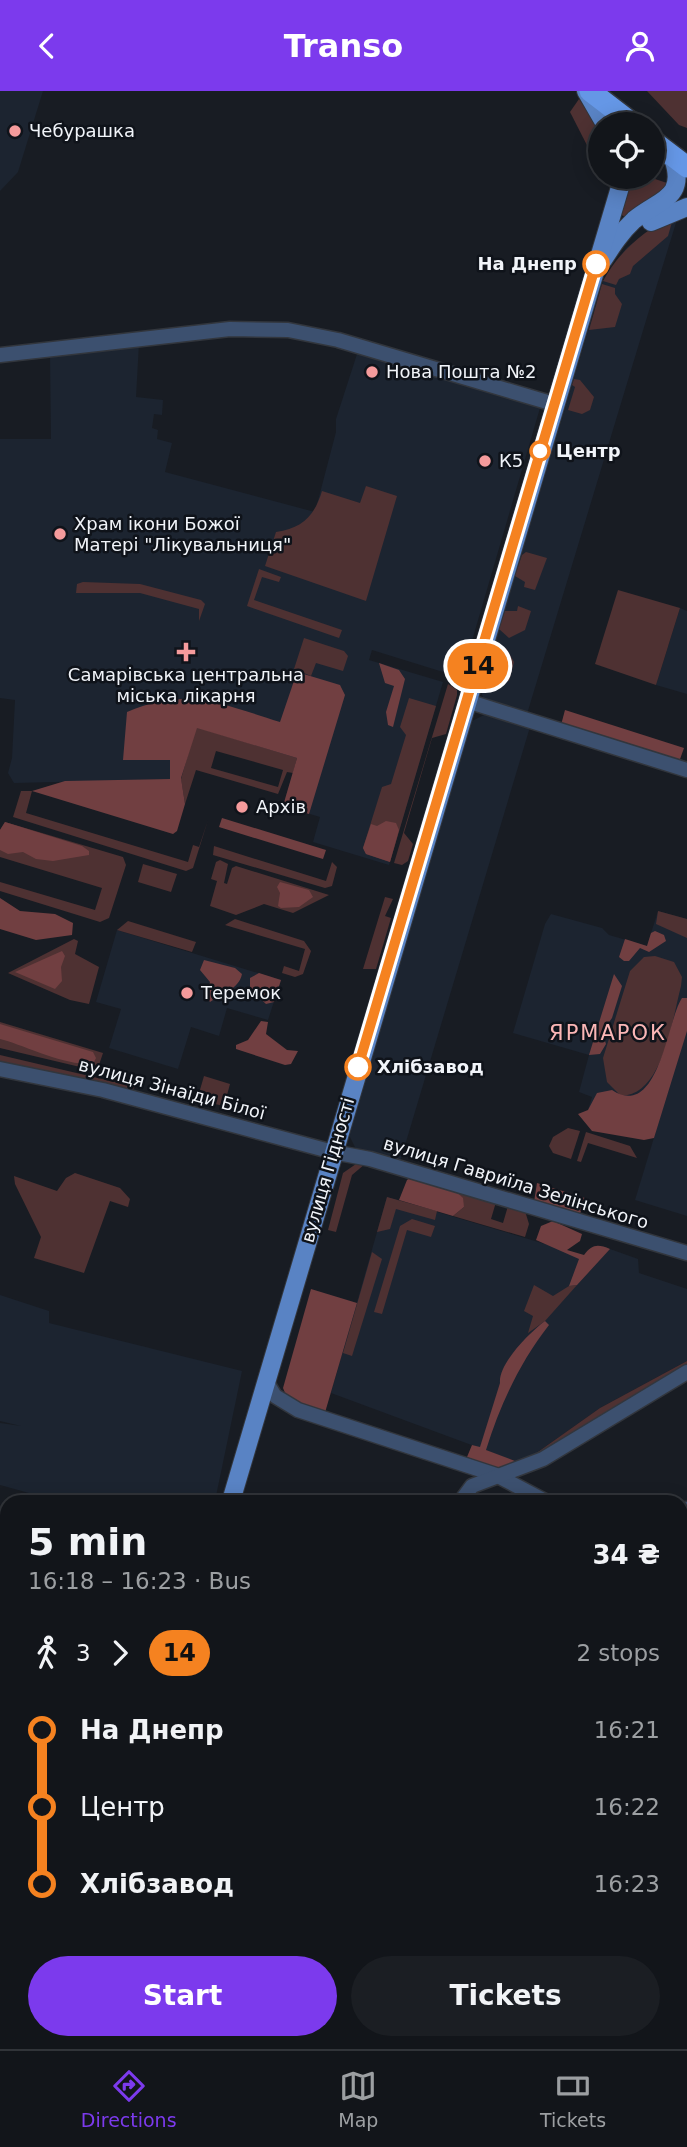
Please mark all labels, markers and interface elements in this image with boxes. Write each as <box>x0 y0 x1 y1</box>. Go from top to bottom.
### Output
icon: back <box>28 27 66 65</box>
text: Transo <box>284 27 403 65</box>
icon: person <box>621 27 659 65</box>
map controls <box>588 112 665 189</box>
button: locate <box>588 112 665 189</box>
place label: Чебурашка <box>29 120 135 141</box>
marker: Чебурашка <box>7 123 23 139</box>
marker: На Днепр <box>583 251 609 277</box>
place label: На Днепр <box>478 253 577 274</box>
place label: Нова Пошта №2 <box>386 361 536 382</box>
marker: Нова Пошта №2 <box>364 364 380 380</box>
place label: Центр <box>556 440 621 461</box>
marker: Центр <box>530 441 550 461</box>
place label: К5 <box>499 450 523 471</box>
marker: К5 <box>477 453 493 469</box>
place label: Храм ікони Божої Матері "Лікувальниця" <box>74 513 291 555</box>
marker: Храм ікони Божої Матері "Лікувальниця" <box>52 526 68 542</box>
marker: Самарівська центральна міська лікарня <box>176 642 196 662</box>
line badge: 14 <box>447 643 510 689</box>
text: 14 <box>461 652 495 680</box>
place label: Самарівська центральна міська лікарня <box>68 664 304 706</box>
place label: Архів <box>256 796 306 817</box>
marker: Архів <box>234 799 250 815</box>
place label: Теремок <box>200 982 281 1003</box>
marker: Теремок <box>179 985 195 1001</box>
district label: ЯРМАРОК <box>549 1021 667 1045</box>
street label: вулиця Зінаїди Білої <box>77 1053 269 1124</box>
marker: Хлібзавод <box>345 1054 371 1080</box>
place label: Хлібзавод <box>377 1056 484 1077</box>
street label: вулиця Гідності <box>297 1095 358 1245</box>
street label: вулиця Гавриїла Зелінського <box>381 1132 651 1233</box>
text: 5 min <box>28 1520 147 1564</box>
text: 34 ₴ <box>592 1540 660 1570</box>
text: 16:18 – 16:23 · Bus <box>28 1568 251 1594</box>
icon: walk <box>28 1634 66 1672</box>
icon: forward <box>101 1634 139 1672</box>
text: 14 <box>163 1639 196 1667</box>
text: 3 <box>76 1640 91 1666</box>
text: 2 stops <box>576 1640 660 1666</box>
text: На Днепр <box>80 1715 224 1745</box>
text: 16:21 <box>594 1717 660 1743</box>
text: Центр <box>80 1792 165 1822</box>
text: 16:22 <box>594 1794 660 1820</box>
text: Хлібзавод <box>80 1869 234 1899</box>
text: 16:23 <box>594 1871 660 1897</box>
button: Start <box>28 1956 337 2036</box>
button: Tickets <box>351 1956 660 2036</box>
tab: Directions <box>81 2067 177 2131</box>
tab: Map <box>338 2067 378 2131</box>
tab: Tickets <box>540 2067 606 2131</box>

